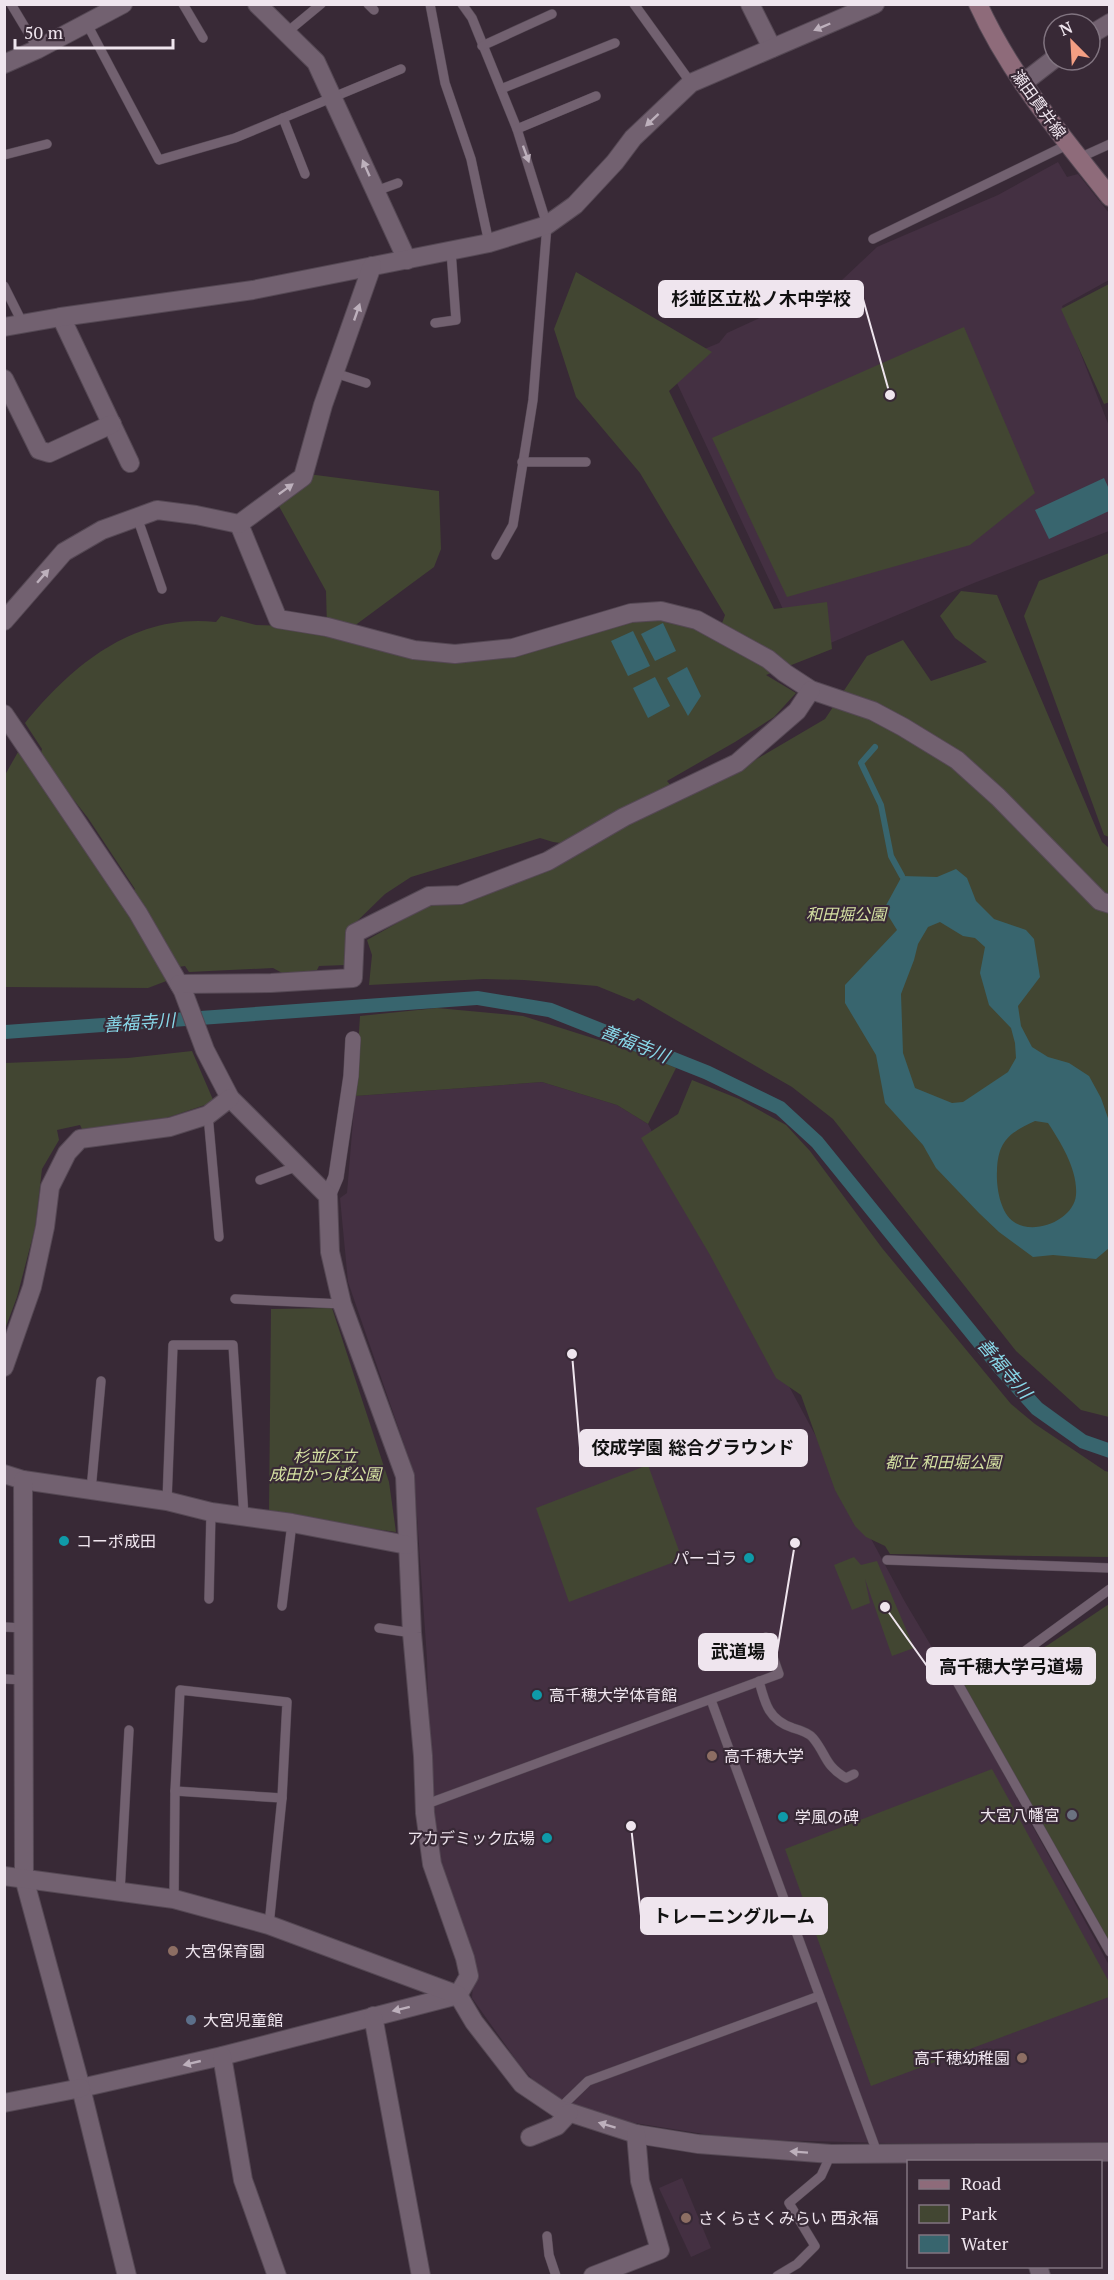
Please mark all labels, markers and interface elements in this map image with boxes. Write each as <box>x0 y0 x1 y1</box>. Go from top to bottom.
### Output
scale bar <box>15 12 172 50</box>
north arrow <box>1042 12 1102 72</box>
text: N <box>1056 16 1076 41</box>
text: 50 m <box>24 20 64 44</box>
one-way arrow <box>812 22 830 32</box>
street label: 瀬田貫井線 <box>1007 65 1071 143</box>
one-way arrow <box>646 112 660 126</box>
one-way arrow <box>521 145 531 163</box>
one-way arrow <box>361 160 370 177</box>
callout: 杉並区立松ノ木中学校 <box>659 281 863 317</box>
text: 杉並区立松ノ木中学校 <box>671 286 851 310</box>
one-way arrow <box>352 303 362 321</box>
one-way arrow <box>278 484 293 496</box>
one-way arrow <box>36 569 50 584</box>
park label: 和田堀公園 <box>806 903 888 925</box>
water label: 善福寺川 <box>102 1007 178 1036</box>
water label: 善福寺川 <box>597 1018 675 1068</box>
water label: 善福寺川 <box>973 1333 1039 1405</box>
callout: 佼成学園 総合グラウンド <box>580 1430 807 1466</box>
text: 佼成学園 総合グラウンド <box>592 1435 794 1459</box>
park label: 杉並区立 成田かっぱ公園 <box>269 1445 383 1485</box>
park label: 都立 和田堀公園 <box>885 1451 1003 1473</box>
place label: コーポ成田 <box>76 1530 156 1552</box>
marker: コーポ成田 <box>57 1534 71 1548</box>
place label: パーゴラ <box>673 1547 737 1569</box>
marker: パーゴラ <box>742 1551 756 1565</box>
callout: 武道場 <box>699 1634 777 1670</box>
text: 武道場 <box>711 1639 765 1663</box>
callout: 高千穂大学弓道場 <box>927 1648 1095 1684</box>
text: 高千穂大学弓道場 <box>939 1654 1083 1678</box>
place label: 高千穂大学体育館 <box>549 1684 677 1706</box>
marker: 高千穂大学体育館 <box>530 1688 544 1702</box>
place label: 高千穂大学 <box>724 1745 804 1767</box>
marker: 高千穂大学 <box>705 1749 719 1763</box>
place label: 大宮八幡宮 <box>980 1804 1060 1826</box>
place label: 学風の碑 <box>795 1806 859 1828</box>
marker: 大宮八幡宮 <box>1065 1808 1079 1822</box>
marker: 学風の碑 <box>776 1810 790 1824</box>
place label: アカデミック広場 <box>407 1827 535 1849</box>
marker: アカデミック広場 <box>540 1831 554 1845</box>
callout: トレーニングルーム <box>641 1898 827 1934</box>
text: トレーニングルーム <box>653 1904 815 1928</box>
place label: 大宮保育園 <box>185 1940 265 1962</box>
marker: 大宮保育園 <box>166 1944 180 1958</box>
one-way arrow <box>392 2004 411 2014</box>
place label: 大宮児童館 <box>203 2009 283 2031</box>
marker: 大宮児童館 <box>184 2013 198 2027</box>
place label: 高千穂幼稚園 <box>914 2047 1010 2069</box>
marker: 高千穂幼稚園 <box>1015 2051 1029 2065</box>
one-way arrow <box>183 2059 202 2068</box>
one-way arrow <box>598 2120 616 2129</box>
one-way arrow <box>790 2147 809 2157</box>
legend <box>907 2160 1102 2268</box>
text: Road <box>961 2171 1001 2195</box>
text: Park <box>961 2201 998 2225</box>
place label: さくらさくみらい 西永福 <box>698 2207 879 2229</box>
marker: さくらさくみらい 西永福 <box>679 2211 693 2225</box>
text: Water <box>961 2231 1008 2255</box>

